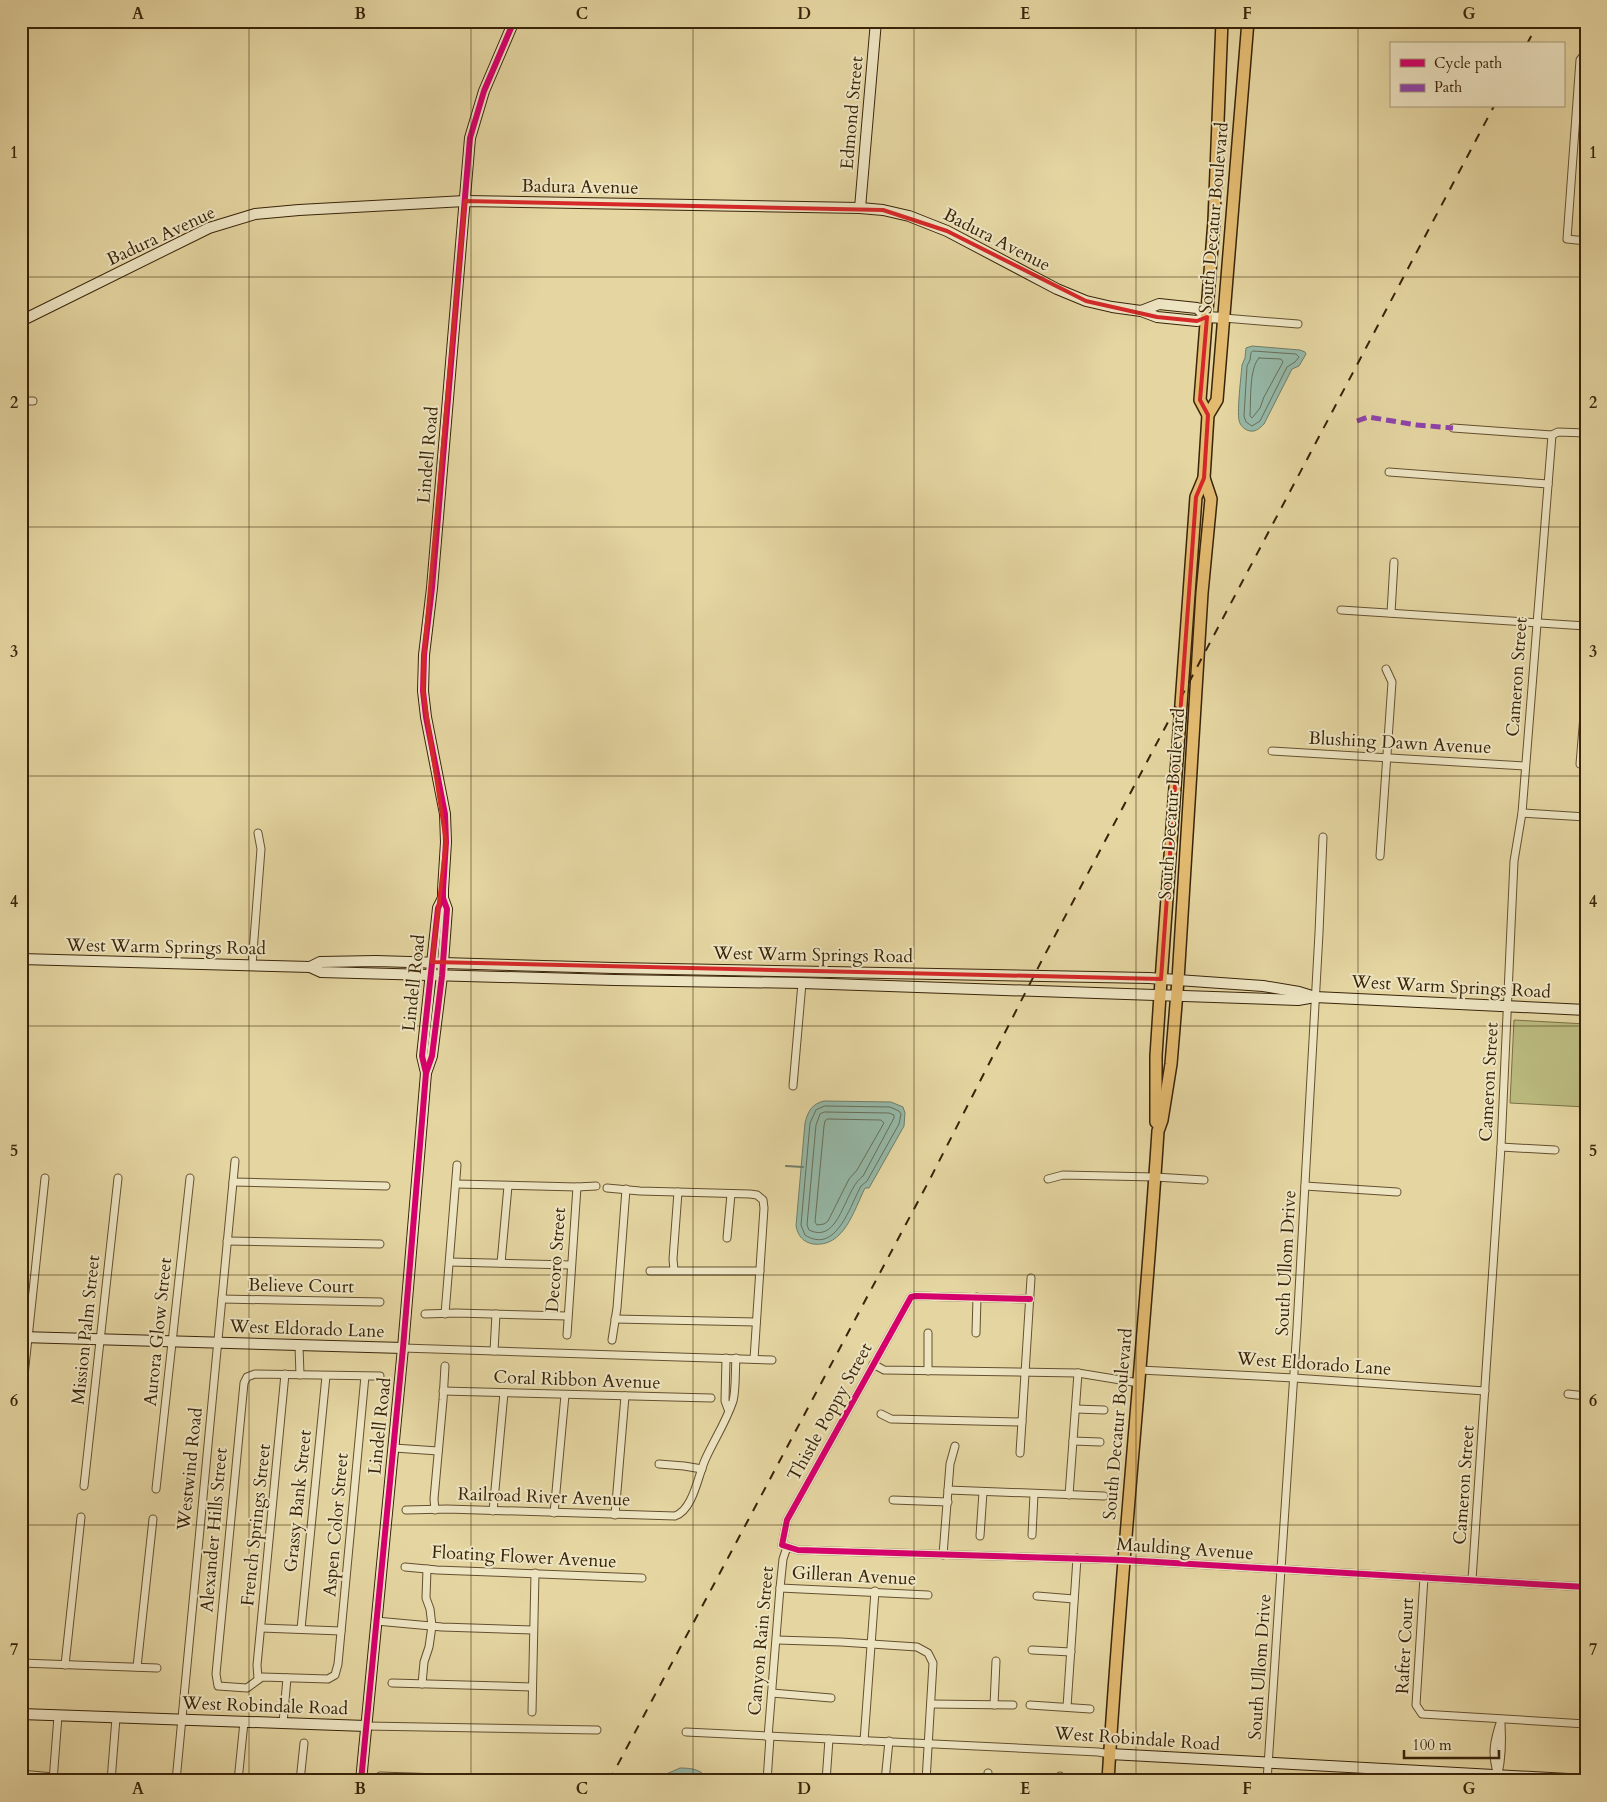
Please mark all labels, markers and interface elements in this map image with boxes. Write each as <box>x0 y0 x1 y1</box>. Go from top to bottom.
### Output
text: A <box>132 3 144 25</box>
text: B <box>354 3 366 25</box>
text: C <box>576 3 588 25</box>
text: D <box>797 3 811 25</box>
text: E <box>1020 3 1030 25</box>
text: F <box>1242 3 1252 25</box>
text: G <box>1462 3 1476 25</box>
legend <box>1390 42 1564 108</box>
text: Cycle path <box>1434 53 1503 73</box>
street label: Edmond Street <box>835 55 869 171</box>
text: Path <box>1434 77 1463 97</box>
street label: South Decatur Boulevard <box>1193 121 1235 315</box>
text: 1 <box>10 142 18 164</box>
text: 1 <box>1589 142 1597 164</box>
street label: Badura Avenue <box>521 173 639 201</box>
street label: Badura Avenue <box>103 200 219 272</box>
street label: Badura Avenue <box>939 202 1055 278</box>
text: 2 <box>10 392 18 414</box>
text: 2 <box>1589 392 1597 414</box>
street label: Lindell Road <box>411 405 445 505</box>
street label: Cameron Street <box>1500 616 1534 738</box>
text: 3 <box>10 641 18 663</box>
text: 3 <box>1589 641 1597 663</box>
street label: South Decatur Boulevard <box>1153 707 1191 901</box>
street label: Blushing Dawn Avenue <box>1308 726 1492 760</box>
text: 4 <box>10 891 18 913</box>
text: 4 <box>1589 891 1597 913</box>
street label: West Warm Springs Road <box>65 933 267 961</box>
street label: Lindell Road <box>396 933 432 1033</box>
street label: West Warm Springs Road <box>712 941 914 969</box>
street label: West Warm Springs Road <box>1350 969 1552 1005</box>
street label: Cameron Street <box>1473 1021 1505 1142</box>
text: 5 <box>10 1140 18 1162</box>
text: 5 <box>1589 1140 1597 1162</box>
street label: South Ullom Drive <box>1270 1189 1302 1337</box>
street label: Decoro Street <box>540 1206 572 1313</box>
street label: Mission Palm Street <box>66 1254 106 1406</box>
street label: Aurora Glow Street <box>138 1256 178 1408</box>
street label: Believe Court <box>248 1273 355 1299</box>
street label: West Eldorado Lane <box>228 1314 385 1344</box>
street label: South Decatur Boulevard <box>1097 1327 1139 1521</box>
street label: Thistle Poppy Street <box>782 1338 879 1486</box>
street label: West Eldorado Lane <box>1235 1346 1392 1382</box>
street label: Coral Ribbon Avenue <box>493 1365 661 1395</box>
street label: Lindell Road <box>362 1376 398 1476</box>
text: 6 <box>10 1390 18 1412</box>
text: 6 <box>1589 1390 1597 1412</box>
street label: Westwind Road <box>171 1406 209 1533</box>
street label: Cameron Street <box>1447 1424 1481 1546</box>
street label: Grassy Bank Street <box>278 1428 318 1573</box>
street label: French Springs Street <box>235 1442 277 1607</box>
street label: Alexander Hills Street <box>194 1446 234 1613</box>
street label: Aspen Color Street <box>317 1452 355 1598</box>
street label: Railroad River Avenue <box>457 1481 631 1513</box>
street label: Maulding Avenue <box>1116 1532 1254 1566</box>
street label: Floating Flower Avenue <box>431 1540 617 1574</box>
street label: Gilleran Avenue <box>791 1560 917 1592</box>
street label: Canyon Rain Street <box>742 1565 780 1717</box>
street label: South Ullom Drive <box>1242 1593 1278 1741</box>
street label: Rafter Court <box>1390 1597 1420 1695</box>
text: 7 <box>10 1639 18 1661</box>
text: 7 <box>1589 1639 1597 1661</box>
street label: West Robindale Road <box>180 1691 349 1721</box>
street label: West Robindale Road <box>1052 1721 1221 1757</box>
scale bar <box>1404 1727 1500 1759</box>
text: 100 m <box>1412 1735 1452 1755</box>
text: A <box>132 1778 144 1800</box>
text: B <box>354 1778 366 1800</box>
text: C <box>576 1778 588 1800</box>
text: D <box>797 1778 811 1800</box>
text: E <box>1020 1778 1030 1800</box>
text: F <box>1242 1778 1252 1800</box>
text: G <box>1462 1778 1476 1800</box>

